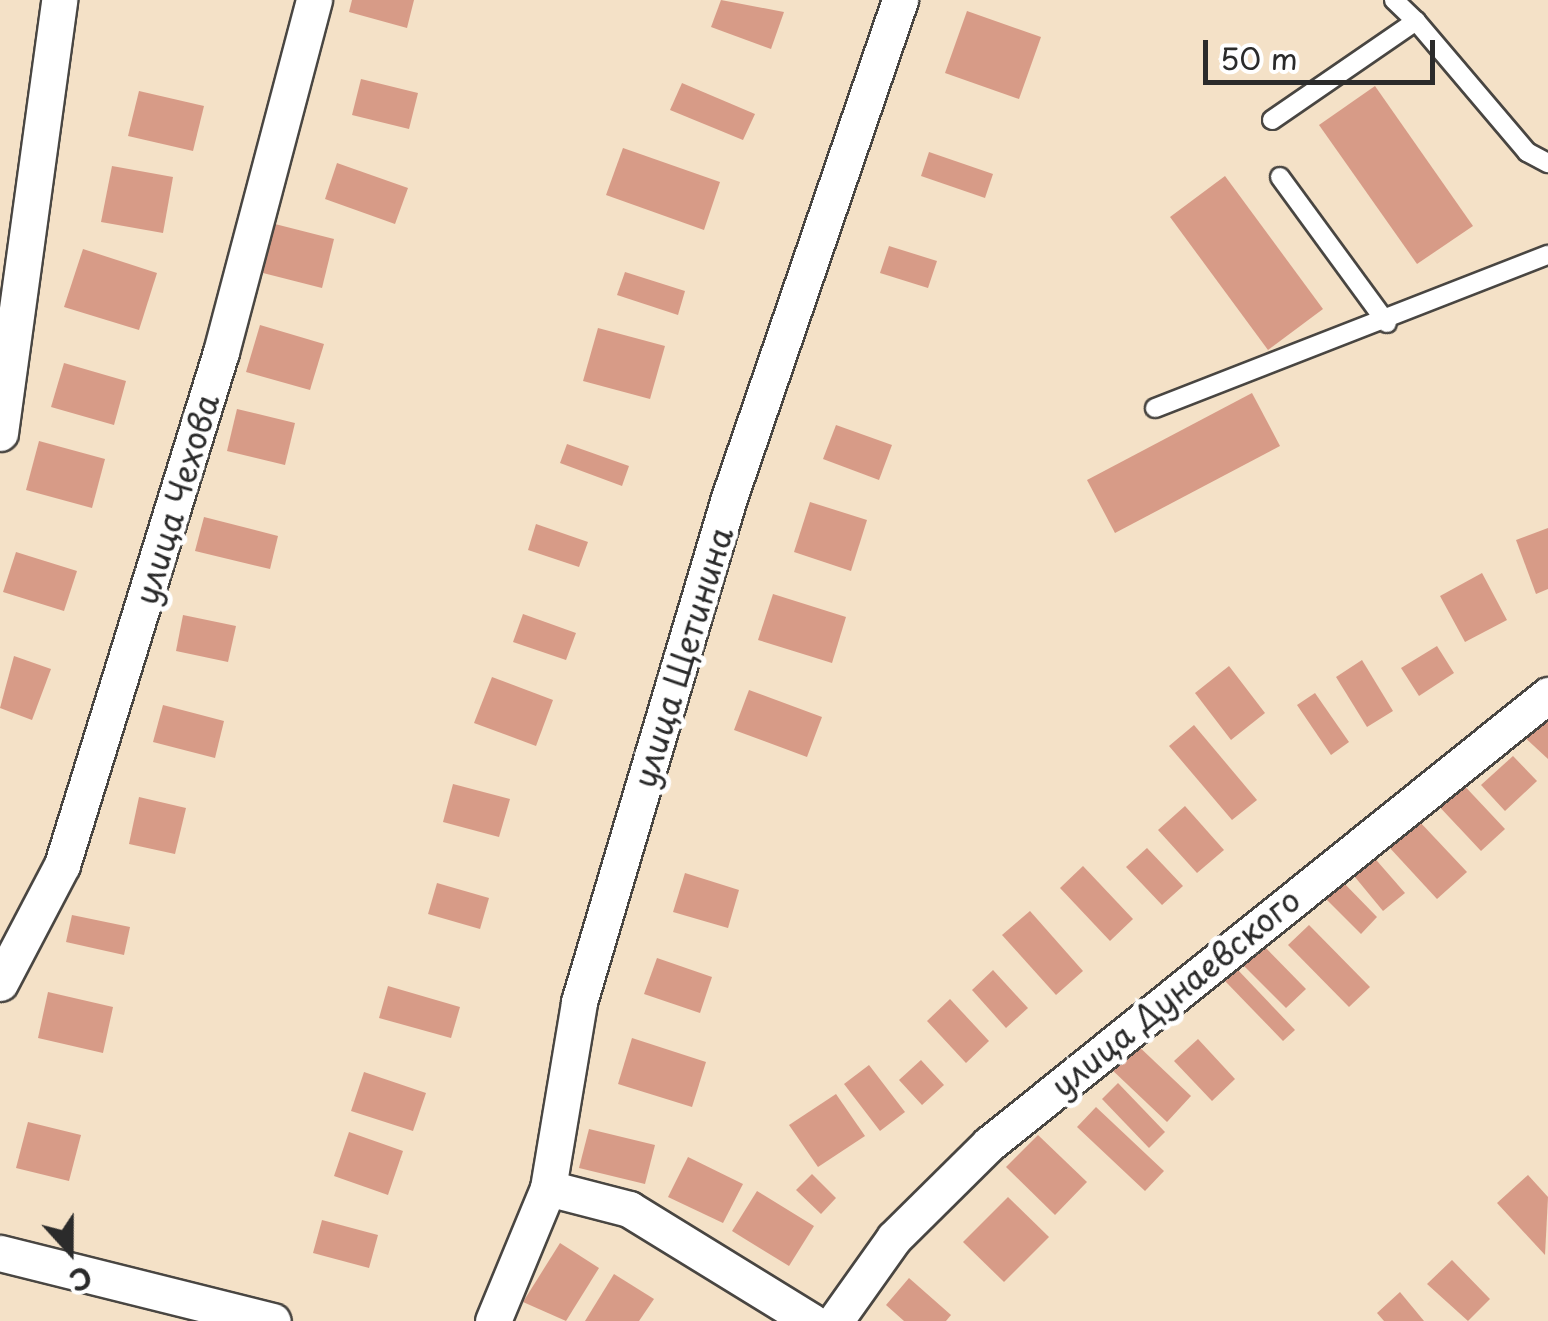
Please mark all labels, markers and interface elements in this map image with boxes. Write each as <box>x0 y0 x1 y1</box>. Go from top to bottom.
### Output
scale bar <box>1208 20 1440 82</box>
text: 50 m <box>1220 35 1298 80</box>
street label: улица Чехова <box>126 388 226 610</box>
street label: улица Щетинина <box>624 521 740 793</box>
street label: улица Дунаевского <box>1042 879 1308 1105</box>
north arrow <box>20 1201 120 1301</box>
text: С <box>63 1256 98 1303</box>

